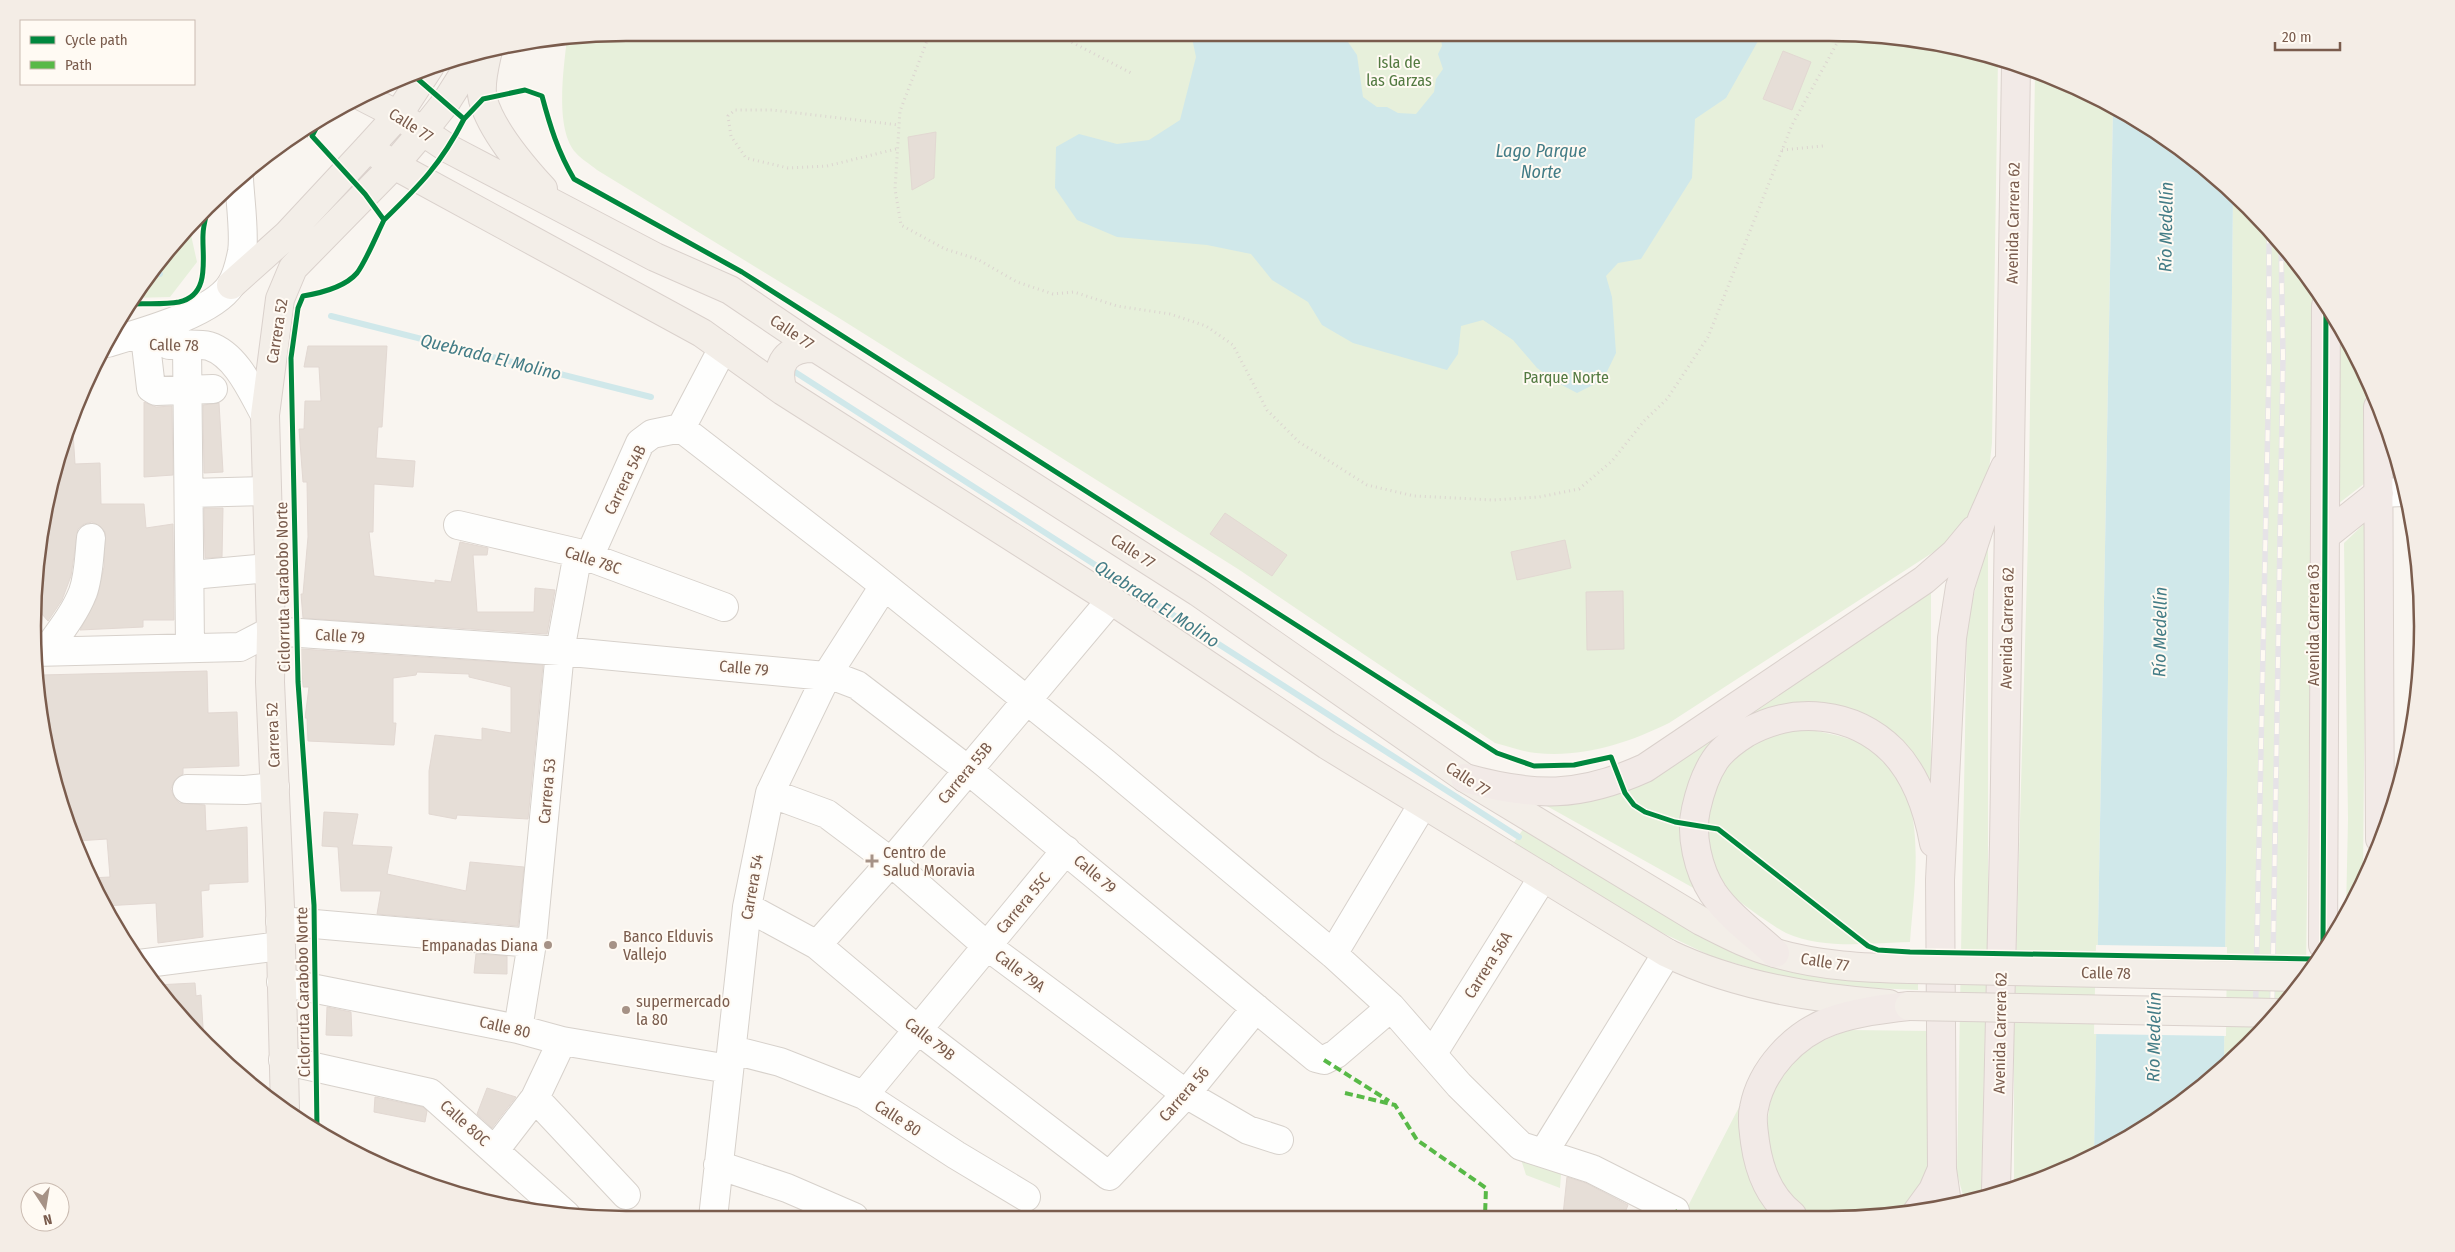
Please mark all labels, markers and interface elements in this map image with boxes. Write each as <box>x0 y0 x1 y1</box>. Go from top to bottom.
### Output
legend <box>20 20 195 85</box>
scale bar <box>2275 20 2340 52</box>
text: 20 m <box>2282 28 2312 46</box>
text: Cycle path <box>65 31 128 49</box>
park label: Isla de las Garzas <box>1366 53 1432 90</box>
text: Path <box>65 56 92 74</box>
street label: Calle 77 <box>385 104 437 146</box>
water label: Lago Parque Norte <box>1496 140 1587 183</box>
street label: Avenida Carrera 62 <box>2002 162 2024 284</box>
water label: Río Medellín <box>2154 182 2178 272</box>
street label: Carrera 52 <box>263 297 291 365</box>
street label: Calle 77 <box>766 311 818 354</box>
water label: Quebrada El Molino <box>418 329 564 385</box>
street label: Calle 78 <box>149 335 199 355</box>
park label: Parque Norte <box>1523 368 1609 387</box>
street label: Carrera 54B <box>600 442 650 518</box>
street label: Ciclorruta Carabobo Norte <box>272 501 294 673</box>
street label: Calle 77 <box>1107 530 1159 573</box>
street label: Calle 78C <box>562 542 624 578</box>
water label: Quebrada El Molino <box>1091 556 1223 652</box>
street label: Avenida Carrera 63 <box>2304 564 2323 686</box>
street label: Avenida Carrera 62 <box>1996 567 2018 689</box>
water label: Río Medellín <box>2148 587 2172 677</box>
street label: Calle 79 <box>315 625 366 647</box>
street label: Calle 79 <box>718 656 770 680</box>
street label: Carrera 52 <box>262 702 284 768</box>
street label: Carrera 55B <box>934 738 996 808</box>
street label: Carrera 53 <box>535 758 559 824</box>
street label: Calle 77 <box>1442 758 1494 801</box>
place label: Centro de Salud Moravia <box>883 843 975 880</box>
street label: Calle 79 <box>1070 851 1120 897</box>
street label: Carrera 54 <box>737 853 767 921</box>
marker: Centro de Salud Moravia <box>865 854 879 868</box>
street label: Carrera 55C <box>992 869 1054 937</box>
street label: Ciclorruta Carabobo Norte <box>292 906 314 1078</box>
place label: Banco Elduvis Vallejo <box>623 927 713 964</box>
street label: Carrera 56A <box>1460 928 1516 1002</box>
place label: Empanadas Diana <box>422 936 538 955</box>
marker: Empanadas Diana <box>542 939 554 951</box>
marker: Banco Elduvis Vallejo <box>607 939 619 951</box>
street label: Calle 79A <box>991 946 1049 996</box>
street label: Calle 77 <box>1799 949 1851 975</box>
street label: Calle 78 <box>2081 963 2131 983</box>
street label: Avenida Carrera 62 <box>1989 972 2011 1094</box>
place label: supermercado la 80 <box>636 992 730 1029</box>
water label: Río Medellín <box>2142 992 2166 1082</box>
marker: supermercado la 80 <box>620 1004 632 1016</box>
street label: Calle 80 <box>478 1012 532 1042</box>
street label: Calle 79B <box>901 1014 959 1065</box>
street label: Carrera 56 <box>1155 1063 1213 1125</box>
street label: Calle 80C <box>436 1096 494 1150</box>
street label: Calle 80 <box>871 1096 925 1140</box>
north arrow <box>20 1182 70 1232</box>
text: N <box>42 1210 53 1228</box>

